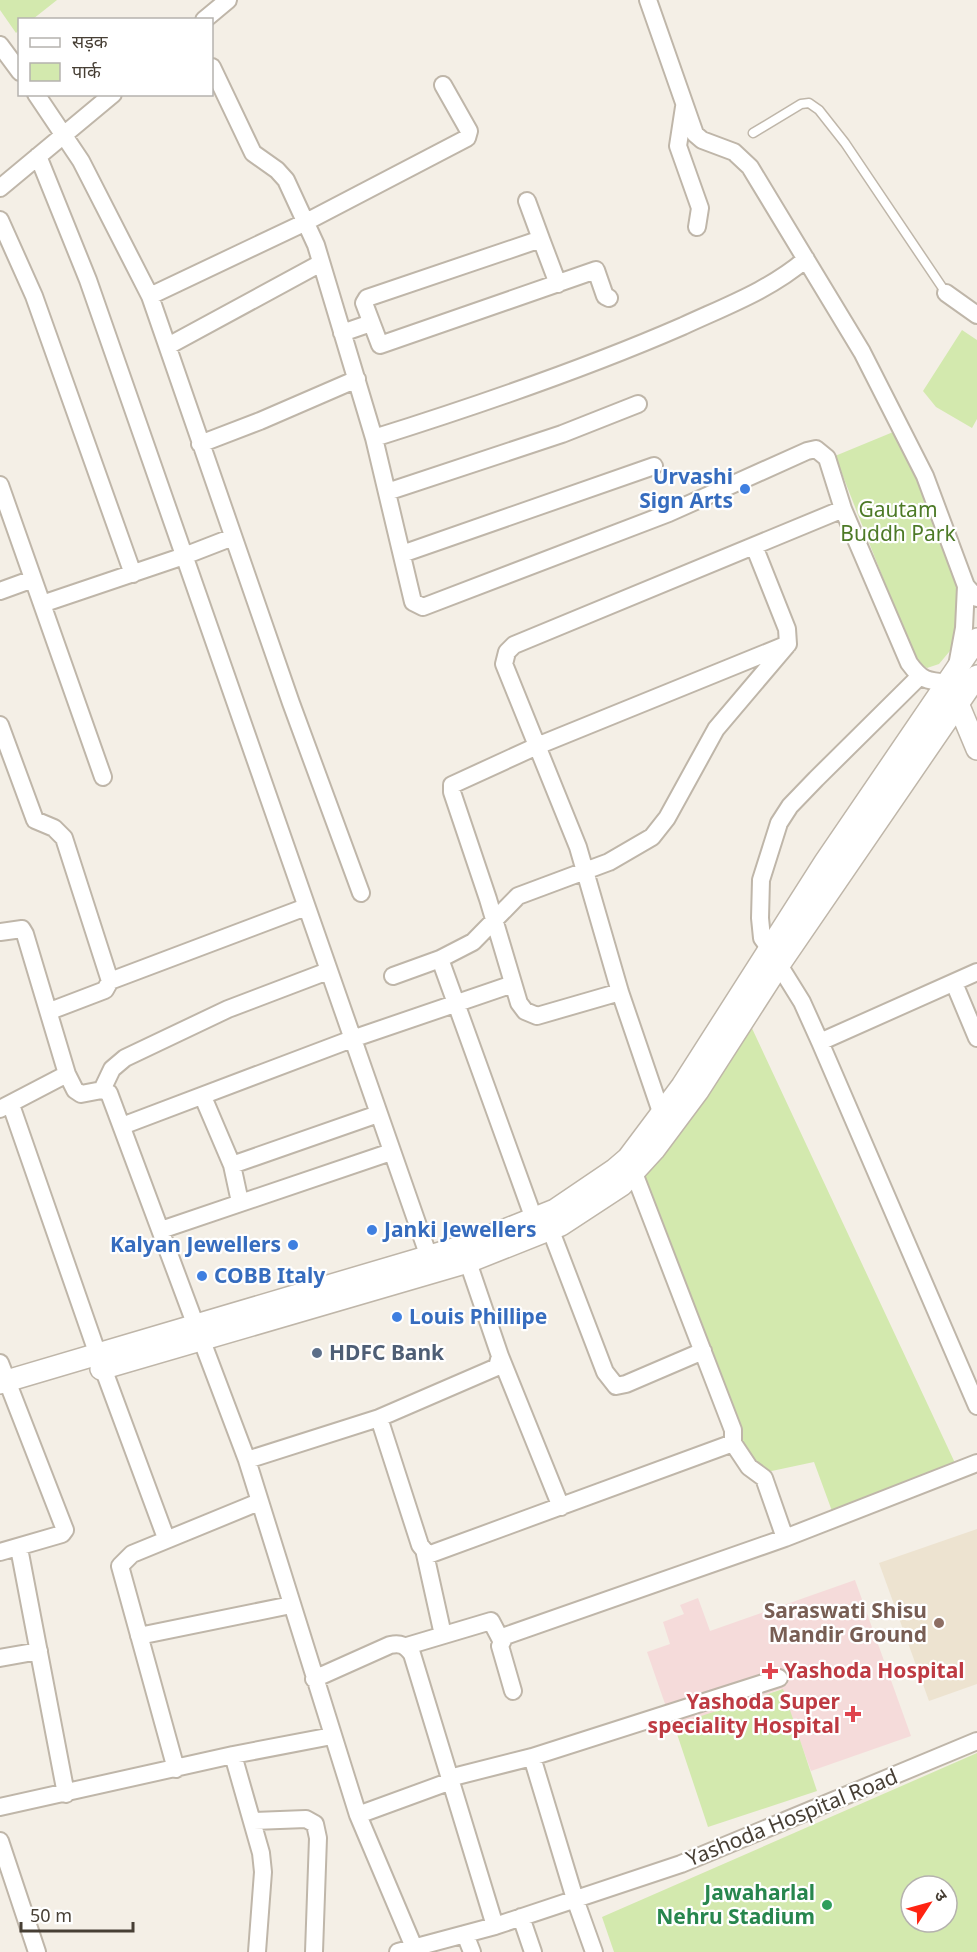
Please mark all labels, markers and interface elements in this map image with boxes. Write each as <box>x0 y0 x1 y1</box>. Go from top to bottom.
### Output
legend <box>18 18 213 96</box>
text: सड़क <box>72 29 109 53</box>
text: पार्क <box>72 59 102 83</box>
place label: Urvashi Sign Arts <box>639 462 733 514</box>
marker: Urvashi Sign Arts <box>738 482 752 496</box>
park label: Gautam Buddh Park <box>840 495 956 547</box>
place label: Janki Jewellers <box>382 1215 537 1243</box>
marker: Janki Jewellers <box>365 1223 379 1237</box>
place label: Kalyan Jewellers <box>110 1230 281 1258</box>
marker: Kalyan Jewellers <box>286 1238 300 1252</box>
place label: COBB Italy <box>214 1261 325 1289</box>
marker: COBB Italy <box>195 1269 209 1283</box>
place label: Louis Phillipe <box>409 1302 547 1330</box>
marker: Louis Phillipe <box>390 1310 404 1324</box>
place label: HDFC Bank <box>329 1338 445 1366</box>
marker: HDFC Bank <box>310 1346 324 1360</box>
place label: Saraswati Shisu Mandir Ground <box>764 1596 927 1648</box>
marker: Saraswati Shisu Mandir Ground <box>932 1616 946 1630</box>
place label: Yashoda Hospital <box>784 1656 965 1684</box>
marker: Yashoda Hospital <box>761 1662 779 1680</box>
place label: Yashoda Super speciality Hospital <box>648 1687 841 1739</box>
marker: Yashoda Super speciality Hospital <box>844 1705 862 1723</box>
street label: Yashoda Hospital Road <box>682 1762 902 1872</box>
north arrow <box>899 1874 959 1934</box>
place label: Jawaharlal Nehru Stadium <box>656 1878 815 1930</box>
text: उ <box>929 1885 953 1906</box>
scale bar <box>21 1895 134 1933</box>
marker: Jawaharlal Nehru Stadium <box>820 1898 834 1912</box>
text: 50 m <box>30 1903 72 1927</box>

